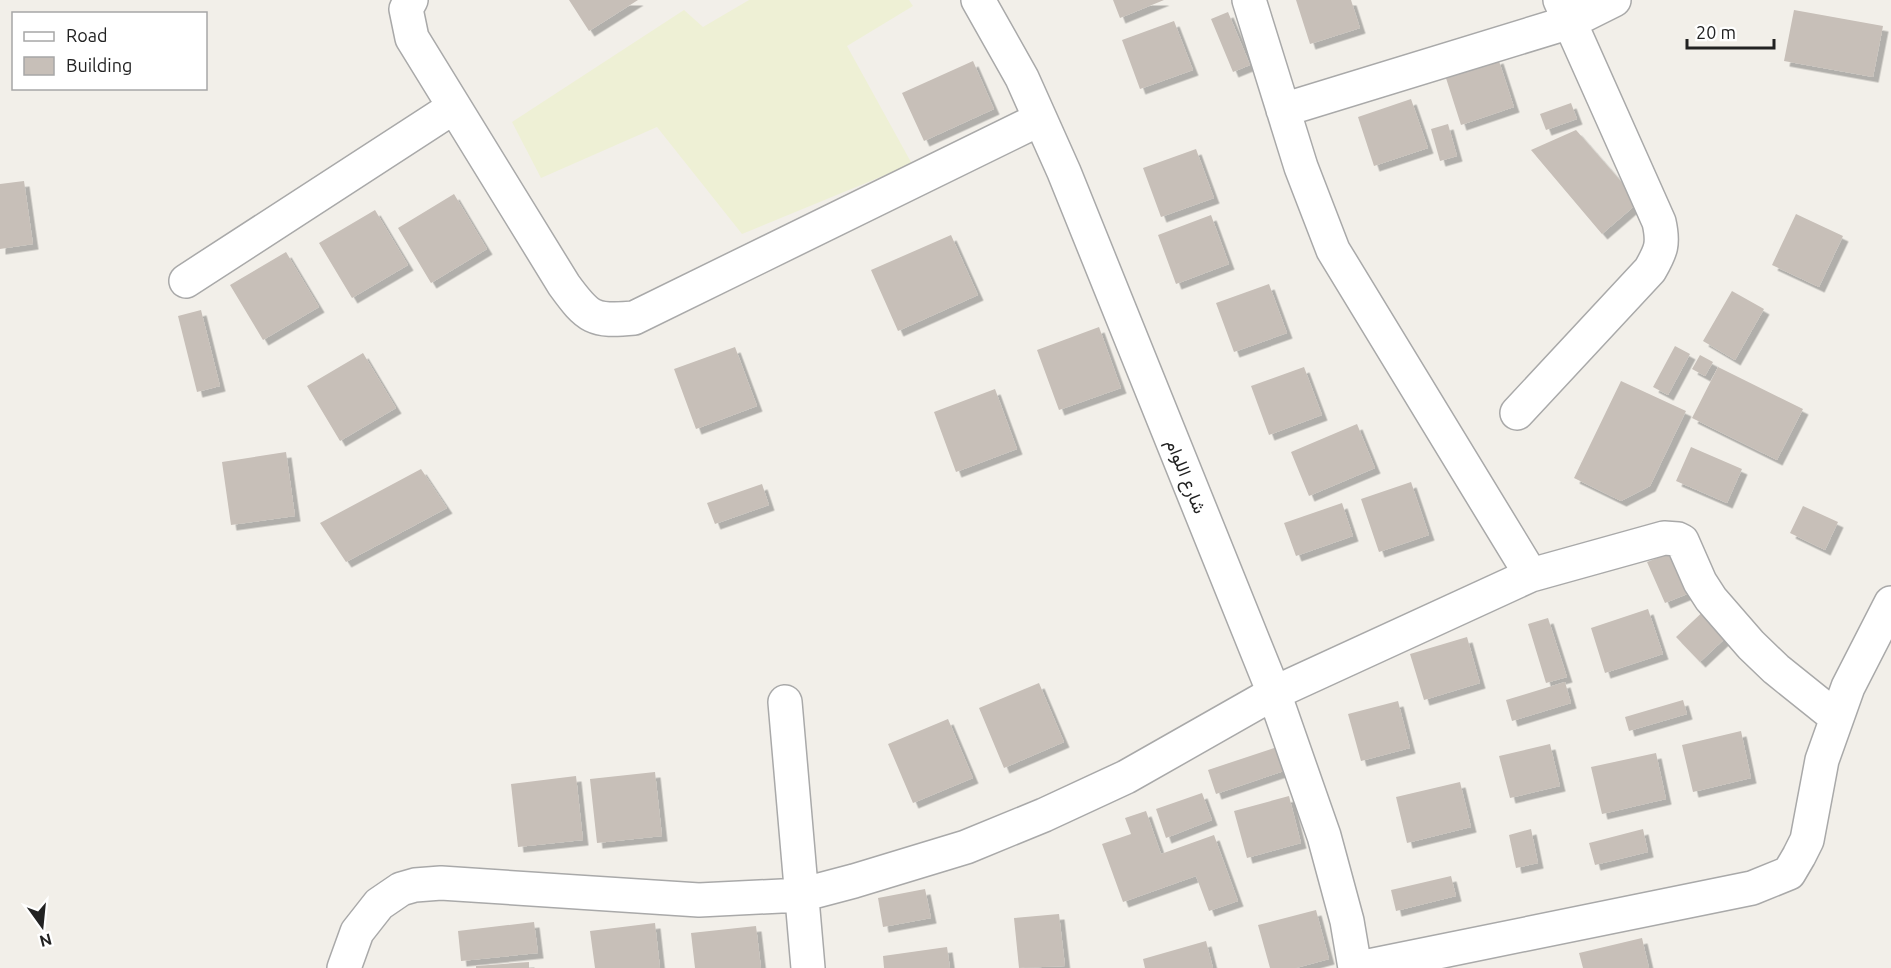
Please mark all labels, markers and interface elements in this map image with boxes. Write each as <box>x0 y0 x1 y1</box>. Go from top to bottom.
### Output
legend <box>12 12 207 90</box>
scale bar <box>1687 12 1774 50</box>
text: 20 m <box>1696 22 1736 42</box>
text: Road <box>66 25 108 45</box>
text: Building <box>66 55 132 75</box>
street label: شارع اللوام <box>1160 436 1211 517</box>
north arrow <box>12 896 72 956</box>
text: N <box>38 930 54 951</box>

